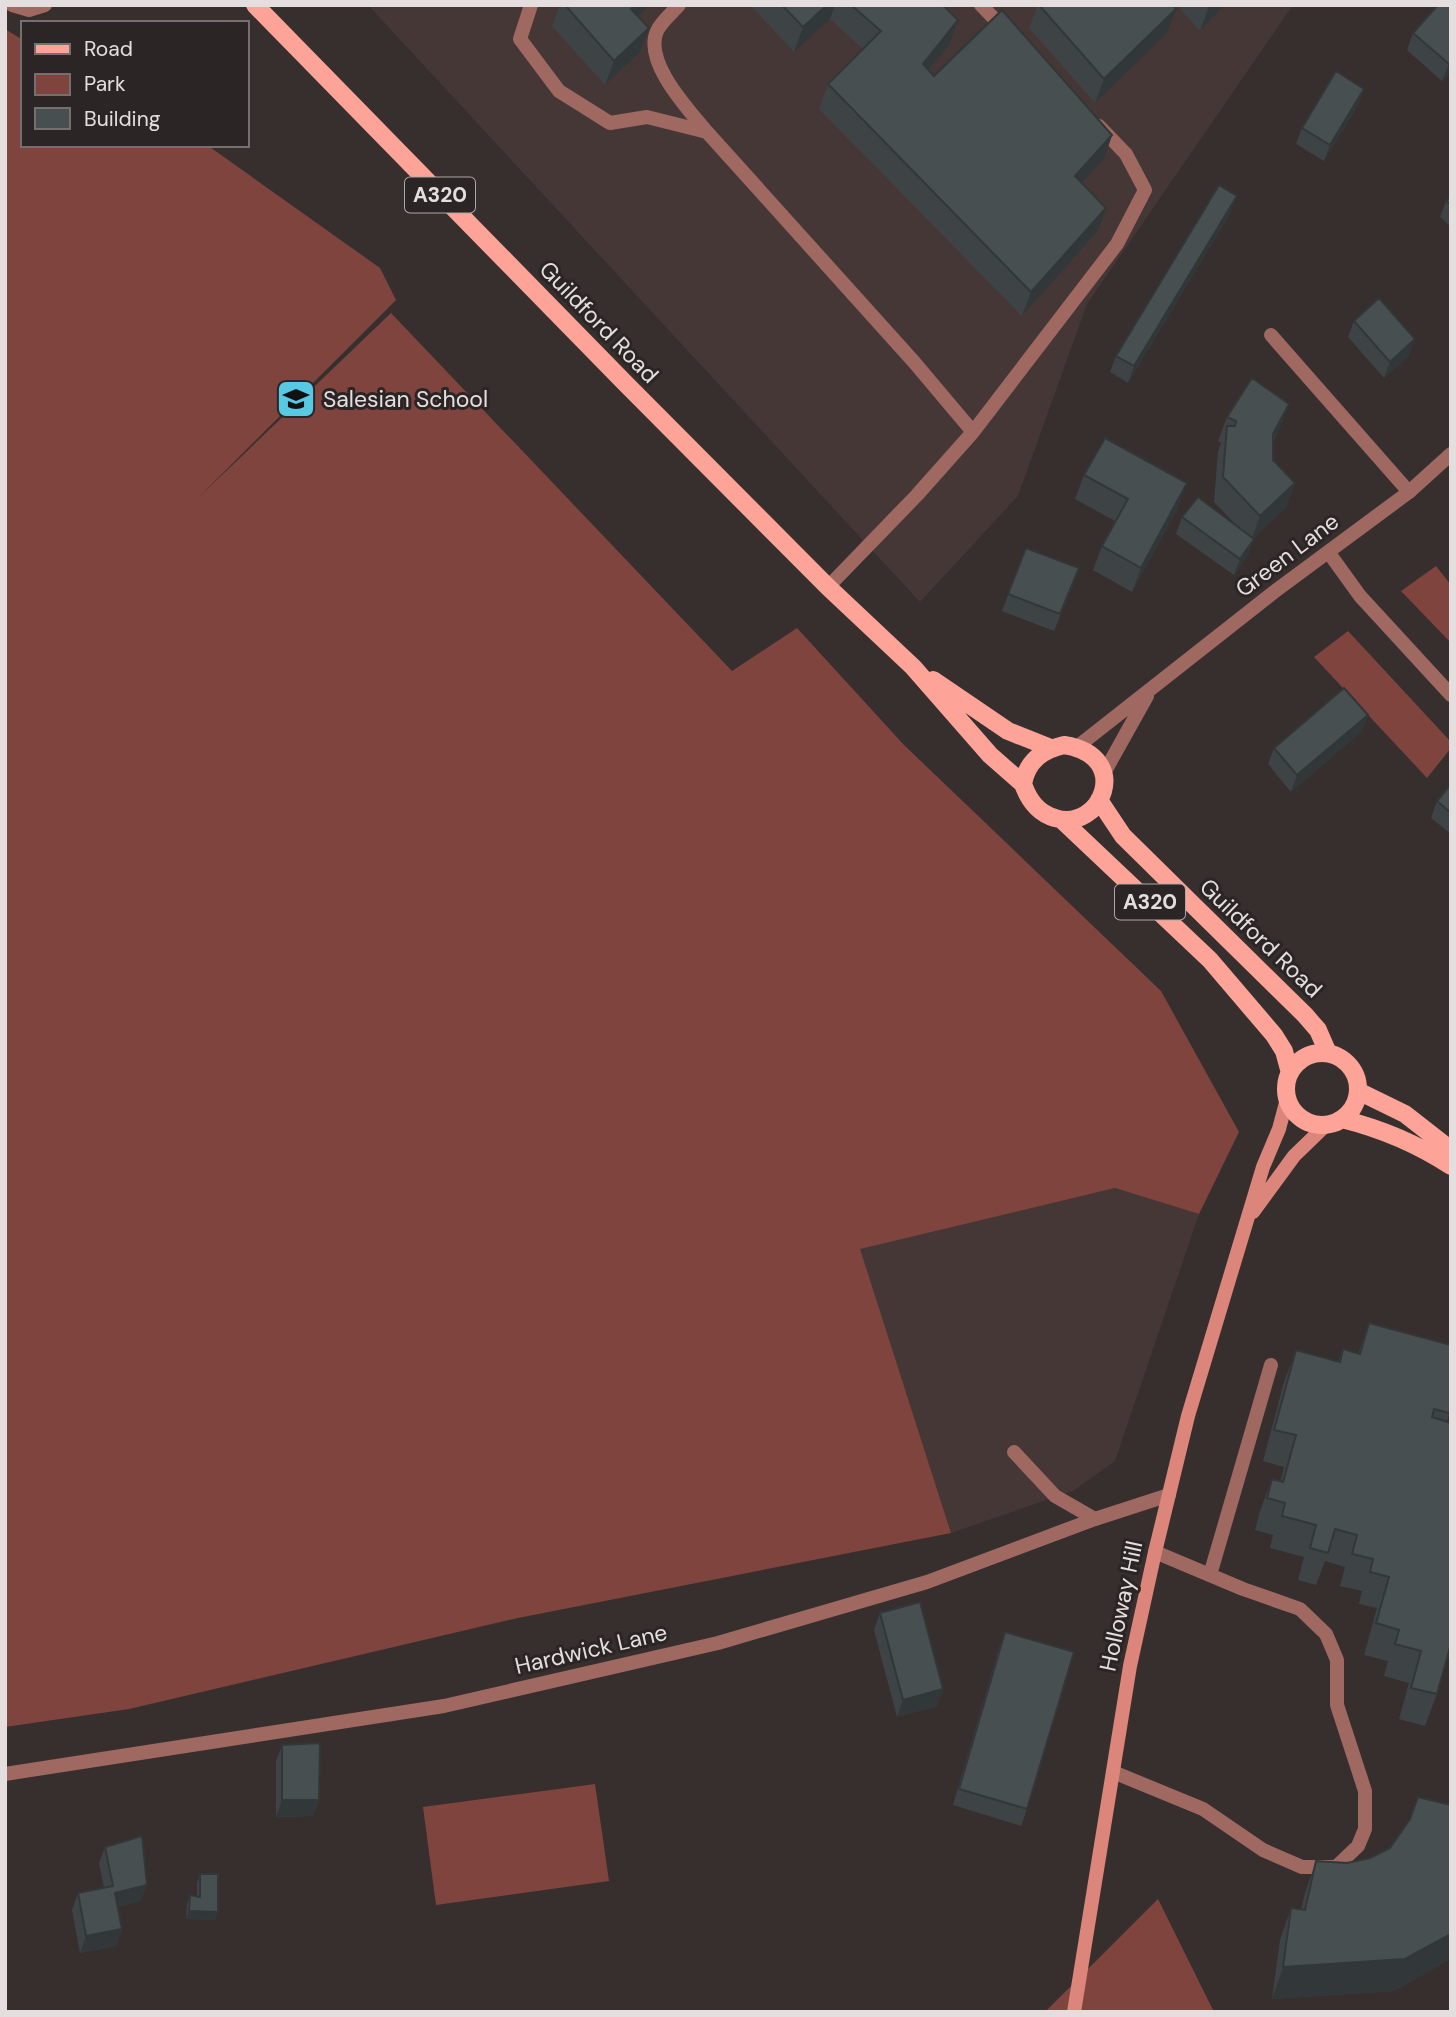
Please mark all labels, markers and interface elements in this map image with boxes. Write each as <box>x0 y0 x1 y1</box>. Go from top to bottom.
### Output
legend <box>21 21 248 147</box>
text: Road <box>84 35 133 63</box>
text: Park <box>84 70 126 98</box>
text: Building <box>84 105 161 133</box>
road number: A320 <box>405 178 475 212</box>
street label: Guildford Road <box>533 254 665 390</box>
school or university icon: Salesian School <box>275 378 317 420</box>
place label: Salesian School <box>323 384 488 414</box>
street label: Green Lane <box>1229 506 1345 604</box>
street label: Guildford Road <box>1193 872 1329 1004</box>
road number: A320 <box>1115 884 1185 920</box>
street label: Holloway Hill <box>1093 1538 1149 1674</box>
street label: Hardwick Lane <box>512 1617 670 1681</box>

